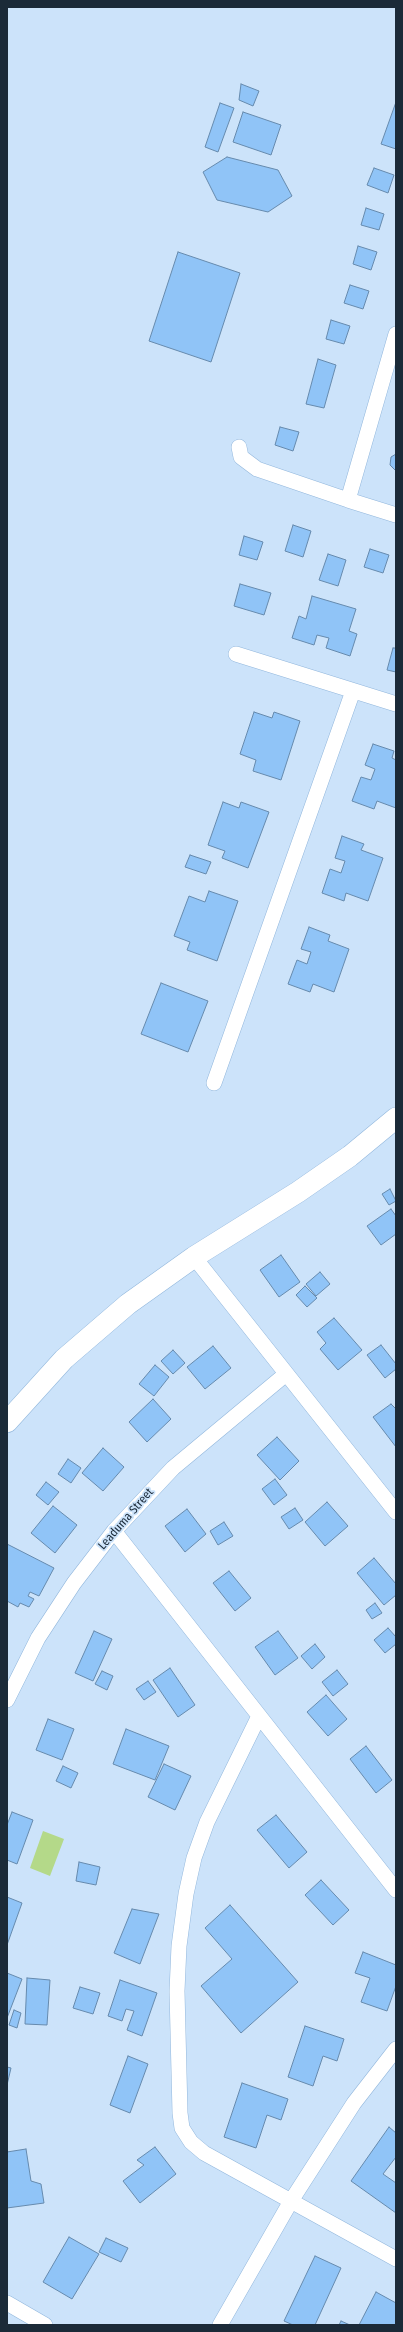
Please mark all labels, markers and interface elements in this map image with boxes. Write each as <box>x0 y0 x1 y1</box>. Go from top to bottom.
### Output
street label: Leaduma Street <box>95 1485 157 1553</box>

